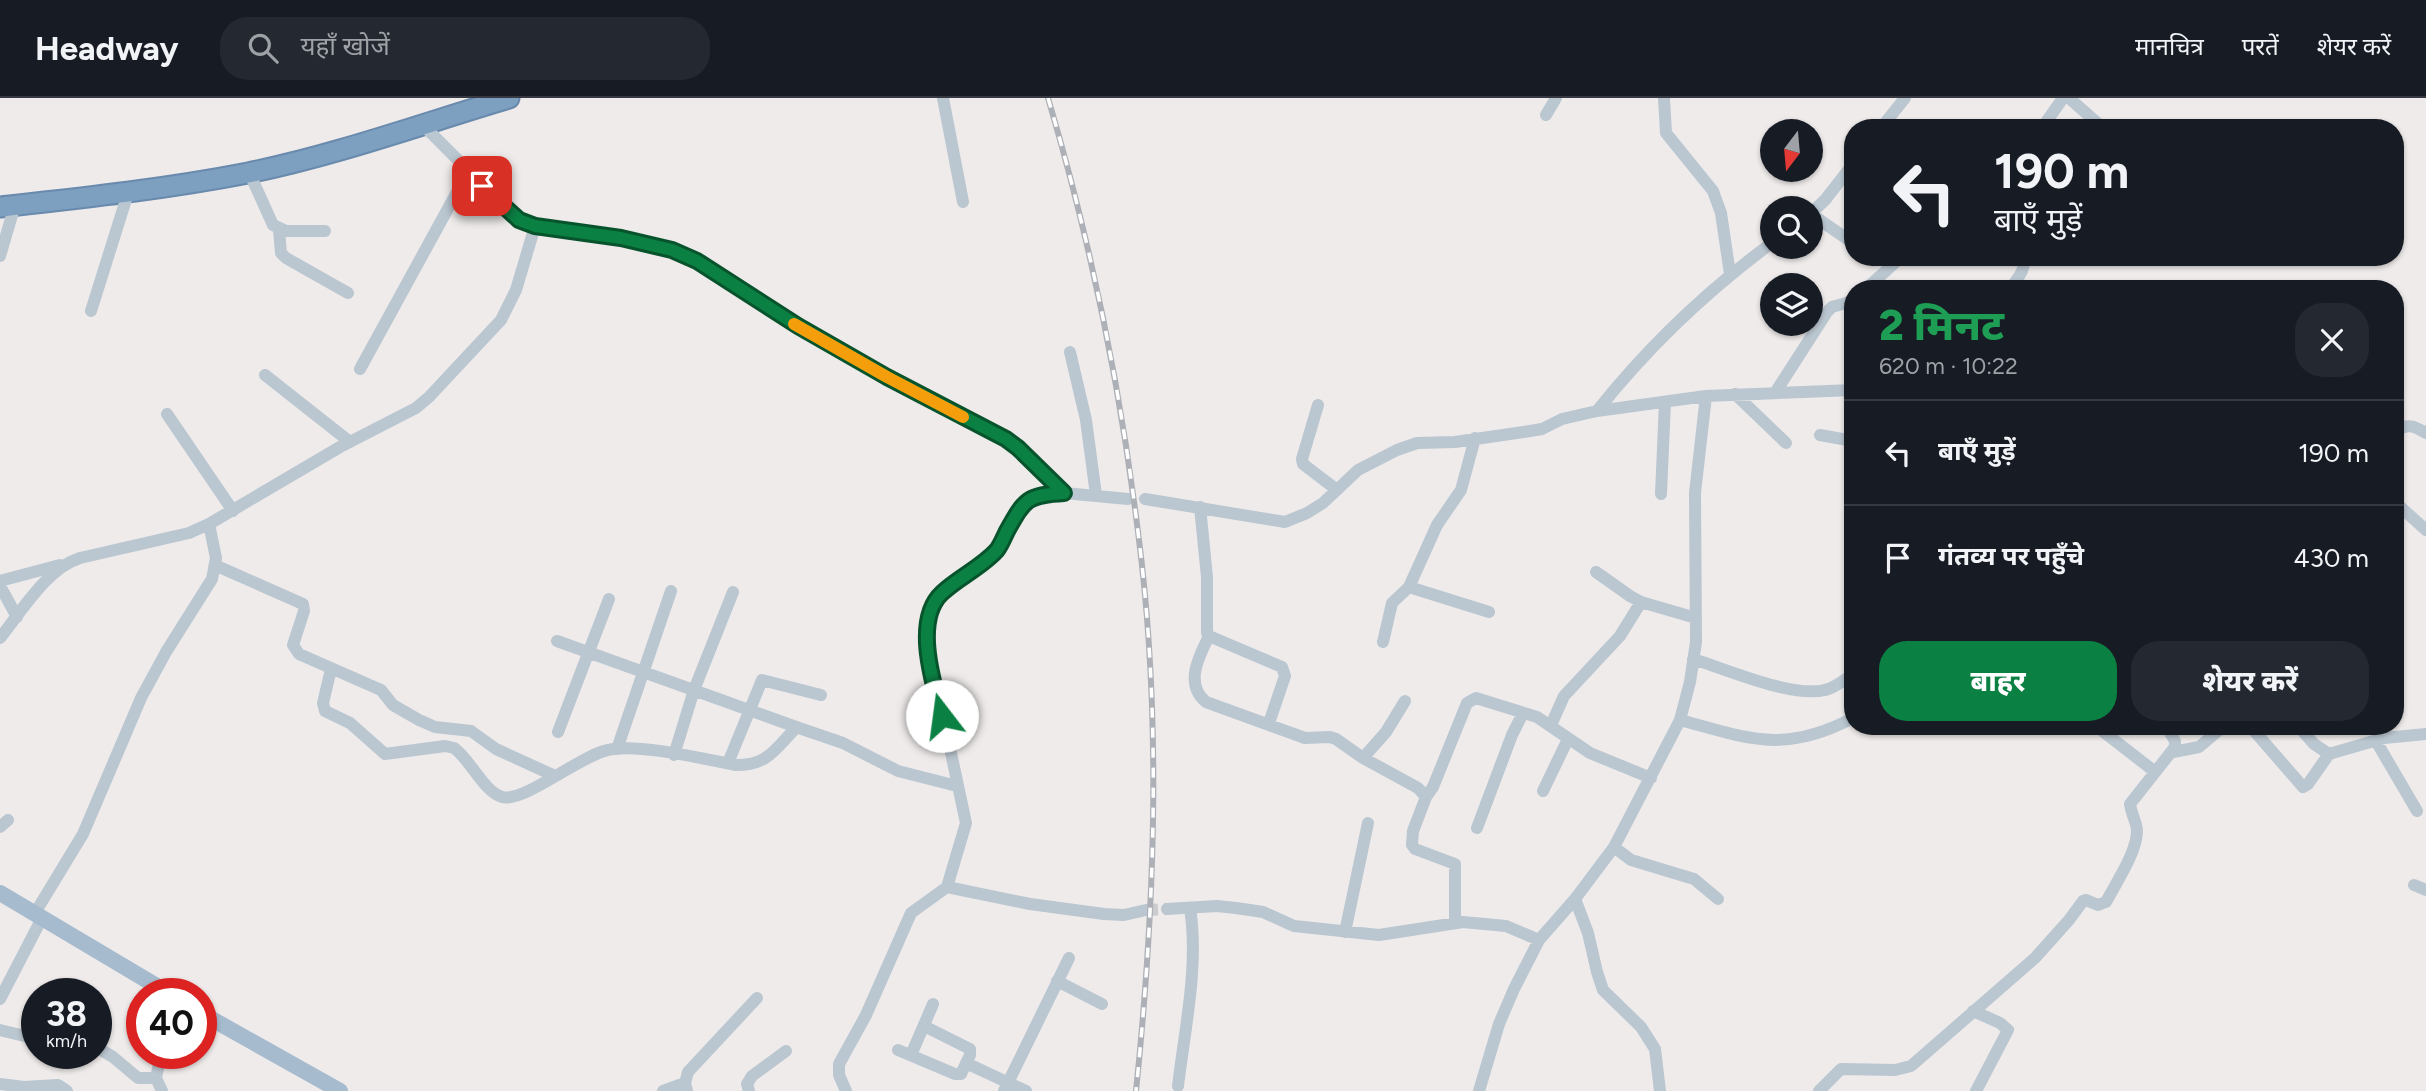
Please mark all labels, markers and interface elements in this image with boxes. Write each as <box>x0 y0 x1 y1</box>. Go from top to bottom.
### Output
search box <box>220 17 710 80</box>
text: Headway <box>35 29 178 68</box>
icon: search <box>244 29 282 67</box>
text: यहाँ खोजें <box>300 30 390 62</box>
text: मानचित्र <box>2135 32 2204 61</box>
text: परतें <box>2242 32 2279 61</box>
text: शेयर करें <box>2317 32 2391 61</box>
north arrow <box>1760 119 1824 182</box>
map controls <box>1760 119 1823 336</box>
text: 190 m <box>1994 141 2129 200</box>
icon: left <box>1879 147 1970 238</box>
pin <box>452 156 512 216</box>
icon: arrive <box>463 167 501 205</box>
button: search <box>1760 196 1823 259</box>
text: बाएँ मुड़ें <box>1994 201 2082 239</box>
button: layers <box>1760 273 1823 336</box>
text: 2 मिनट <box>1879 300 2004 351</box>
button: close <box>2295 303 2369 377</box>
text: 620 m · 10:22 <box>1879 352 2018 380</box>
icon: left <box>1879 434 1917 472</box>
text: बाएँ मुड़ें <box>1938 435 2015 467</box>
text: 190 m <box>2298 437 2369 469</box>
icon: arrive <box>1879 539 1917 577</box>
text: गंतव्य पर पहुँचे <box>1938 540 2084 572</box>
text: 430 m <box>2293 542 2369 574</box>
button: बाहर <box>1879 641 2117 721</box>
button: शेयर करें <box>2131 641 2369 721</box>
position arrow <box>905 679 979 753</box>
speed limit sign: 40 <box>126 978 217 1069</box>
text: 38 <box>46 993 87 1035</box>
text: km/h <box>46 1030 87 1052</box>

